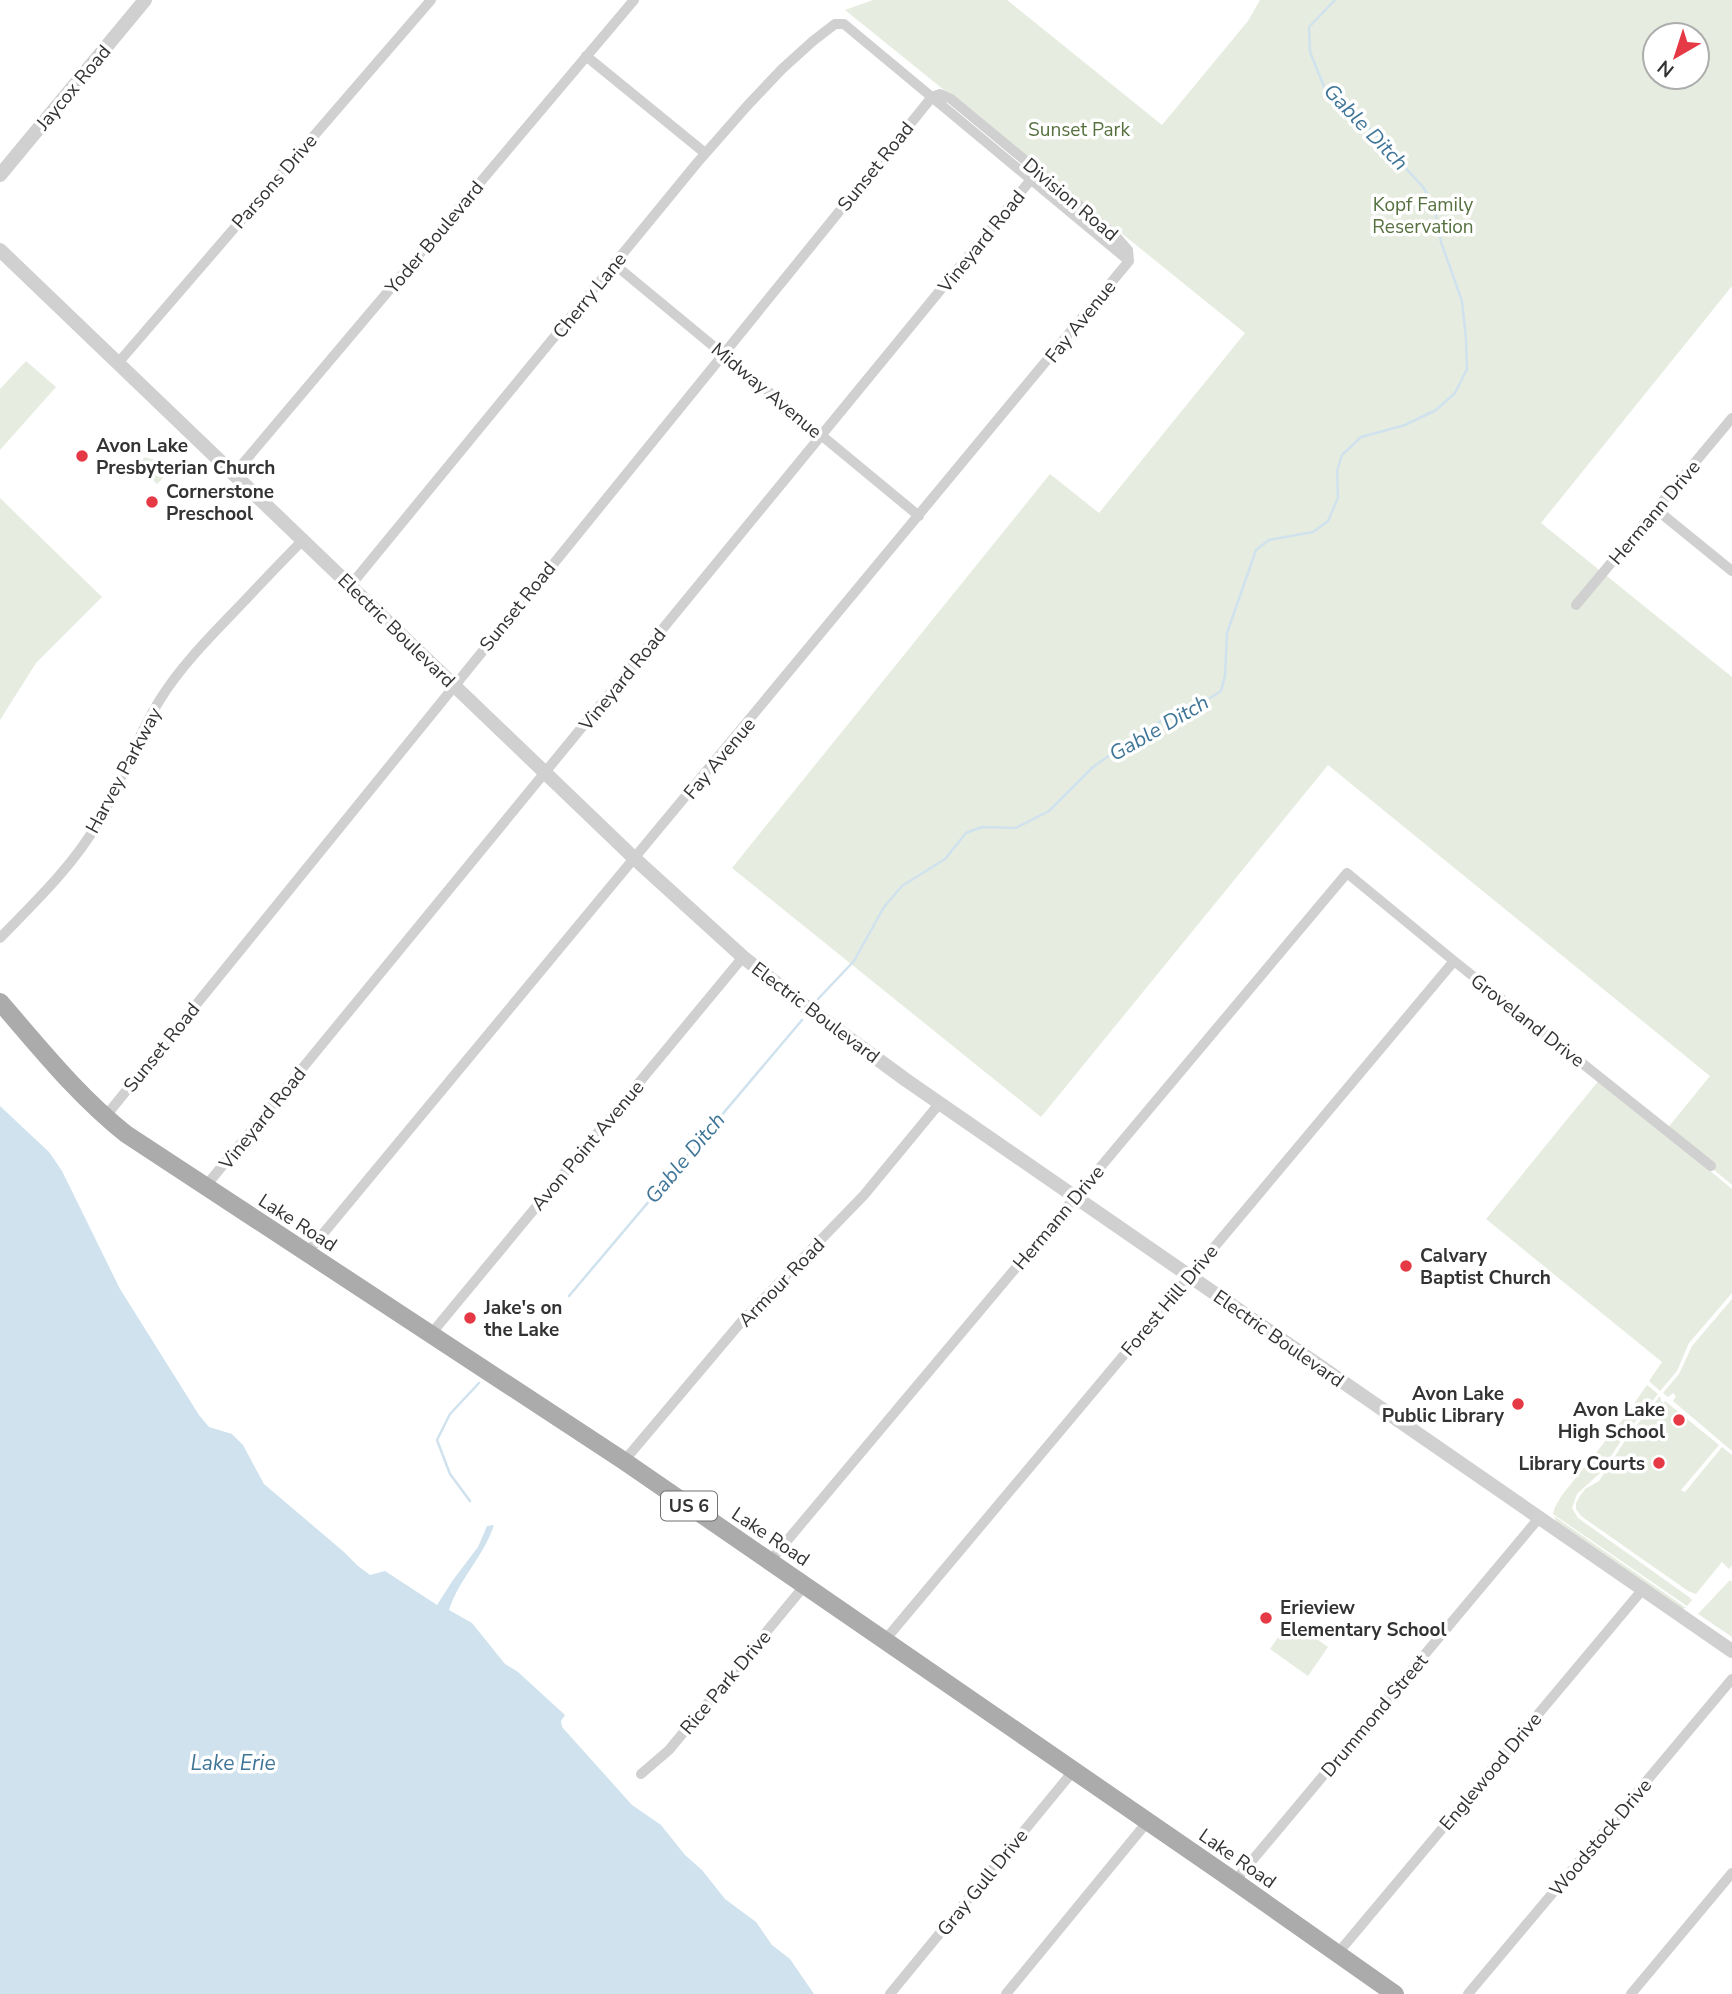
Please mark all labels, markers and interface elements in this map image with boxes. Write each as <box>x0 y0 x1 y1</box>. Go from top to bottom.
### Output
north arrow <box>1641 21 1711 91</box>
street label: Jaycox Road <box>30 40 117 137</box>
text: N <box>1652 54 1680 83</box>
water label: Gable Ditch <box>1317 77 1415 177</box>
street label: Sunset Road <box>832 116 920 217</box>
park label: Sunset Park <box>1028 117 1130 143</box>
street label: Parsons Drive <box>226 129 323 235</box>
street label: Division Road <box>1017 152 1123 247</box>
street label: Yoder Boulevard <box>379 176 490 300</box>
street label: Vineyard Road <box>932 185 1031 299</box>
park label: Kopf Family Reservation <box>1372 192 1474 240</box>
street label: Cherry Lane <box>547 247 633 344</box>
street label: Fay Avenue <box>1039 275 1122 368</box>
street label: Midway Avenue <box>706 337 827 445</box>
place label: Avon Lake Presbyterian Church <box>96 433 275 481</box>
marker: Avon Lake Presbyterian Church <box>74 448 90 464</box>
street label: Hermann Drive <box>1603 455 1706 570</box>
place label: Cornerstone Preschool <box>166 479 274 527</box>
marker: Cornerstone Preschool <box>144 494 160 510</box>
street label: Sunset Road <box>474 556 562 657</box>
street label: Electric Boulevard <box>332 568 461 694</box>
street label: Vineyard Road <box>573 623 672 737</box>
water label: Gable Ditch <box>1104 688 1214 768</box>
street label: Harvey Parkway <box>80 703 168 838</box>
street label: Fay Avenue <box>678 712 762 805</box>
street label: Electric Boulevard <box>746 956 885 1070</box>
street label: Groveland Drive <box>1465 968 1590 1074</box>
street label: Sunset Road <box>118 997 206 1098</box>
street label: Vineyard Road <box>213 1062 312 1176</box>
street label: Avon Point Avenue <box>525 1075 650 1216</box>
water label: Gable Ditch <box>639 1107 731 1209</box>
street label: Hermann Drive <box>1007 1160 1110 1275</box>
street label: Lake Road <box>253 1188 342 1258</box>
street label: Armour Road <box>733 1233 831 1333</box>
street label: Forest Hill Drive <box>1115 1239 1224 1362</box>
place label: Calvary Baptist Church <box>1420 1243 1551 1291</box>
marker: Calvary Baptist Church <box>1398 1258 1414 1274</box>
street label: Electric Boulevard <box>1208 1284 1349 1394</box>
place label: Jake's on the Lake <box>483 1295 563 1343</box>
marker: Jake's on the Lake <box>462 1310 478 1326</box>
place label: Avon Lake Public Library <box>1382 1381 1505 1429</box>
marker: Avon Lake Public Library <box>1510 1396 1526 1412</box>
place label: Avon Lake High School <box>1558 1397 1665 1445</box>
marker: Avon Lake High School <box>1671 1412 1687 1428</box>
place label: Library Courts <box>1518 1451 1645 1477</box>
marker: Library Courts <box>1651 1455 1667 1471</box>
road number: US 6 <box>661 1492 717 1520</box>
street label: Lake Road <box>726 1501 815 1572</box>
place label: Erieview Elementary School <box>1280 1595 1447 1643</box>
marker: Erieview Elementary School <box>1258 1610 1274 1626</box>
street label: Rice Park Drive <box>674 1625 777 1740</box>
street label: Drummond Street <box>1316 1648 1434 1783</box>
street label: Englewood Drive <box>1434 1707 1548 1836</box>
water label: Lake Erie <box>190 1749 276 1777</box>
street label: Woodstock Drive <box>1544 1773 1658 1902</box>
street label: Lake Road <box>1194 1823 1281 1895</box>
street label: Gray Gull Drive <box>932 1824 1034 1942</box>

